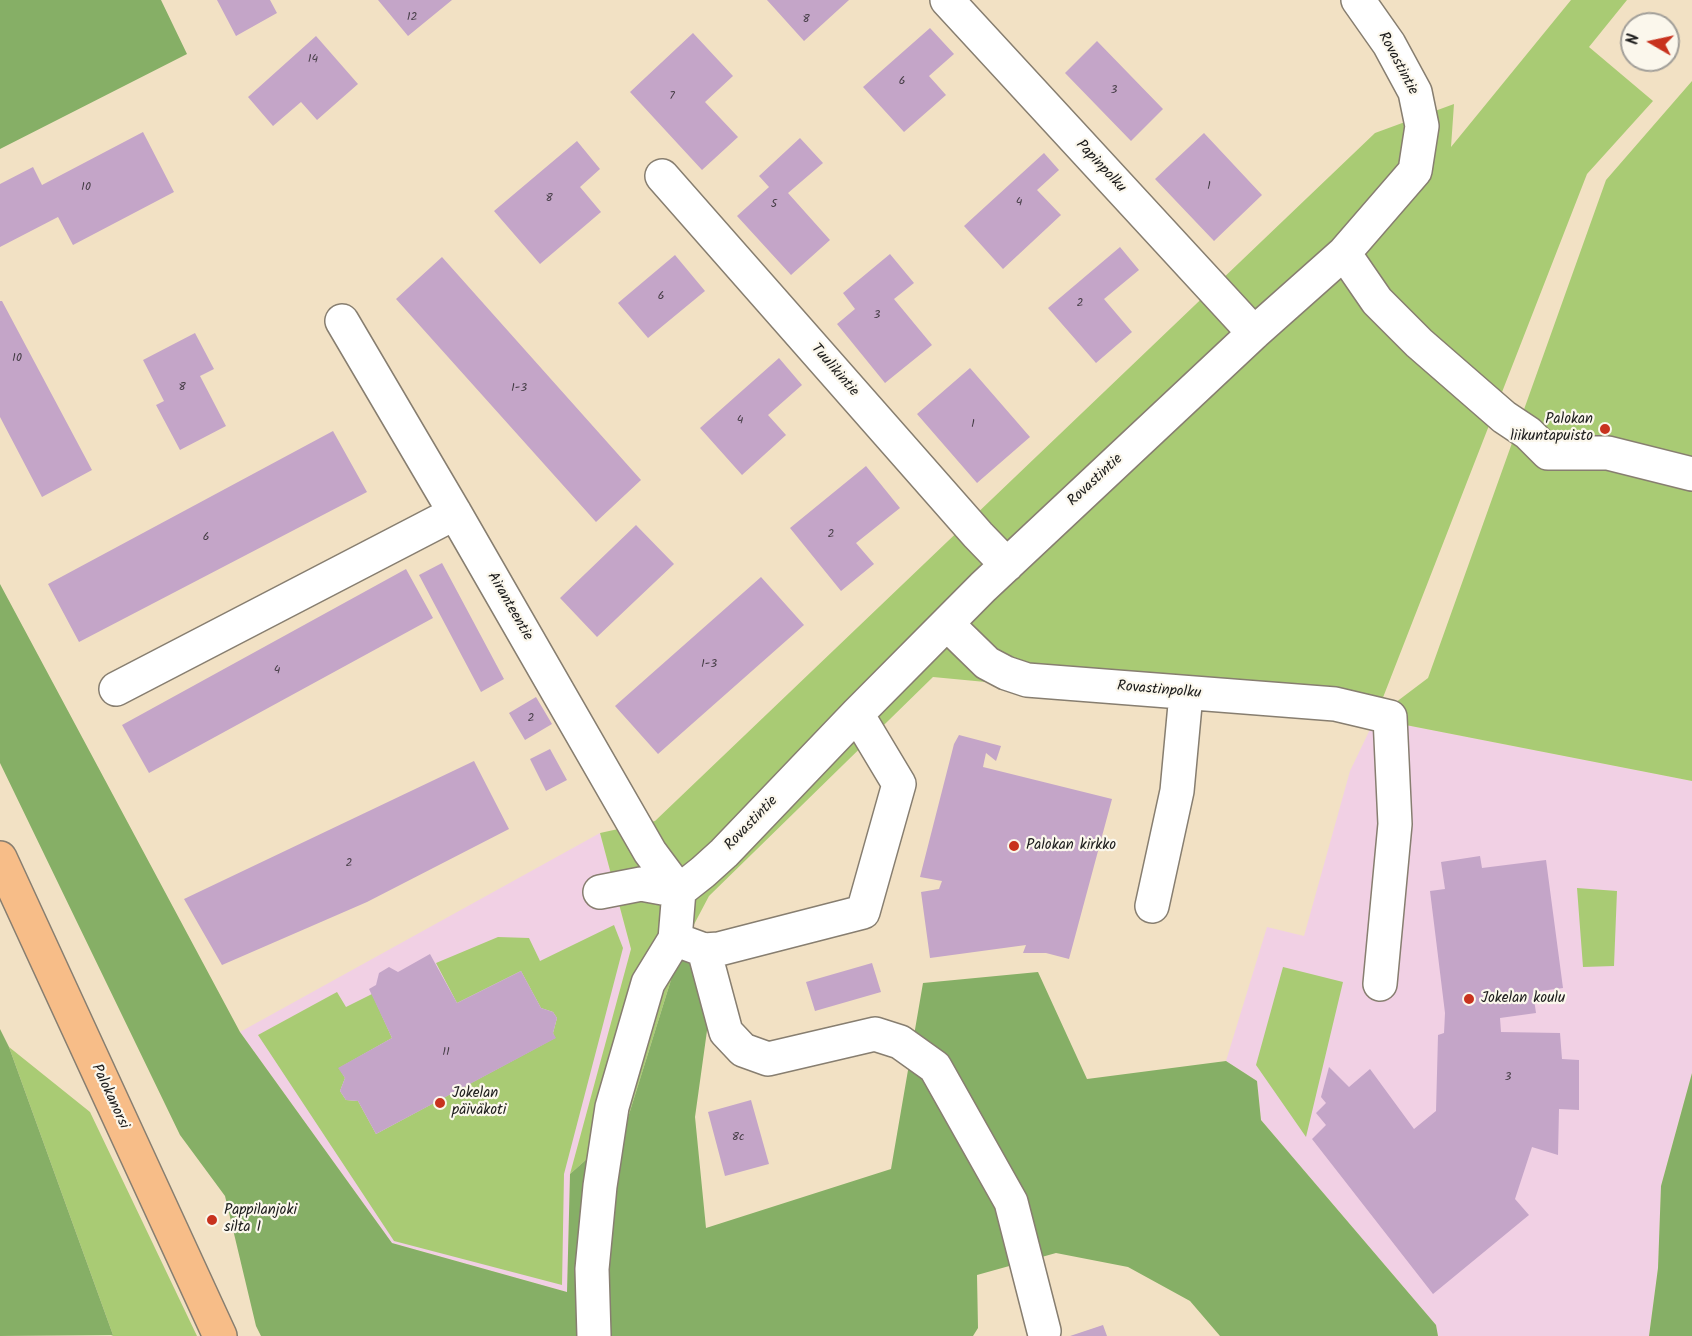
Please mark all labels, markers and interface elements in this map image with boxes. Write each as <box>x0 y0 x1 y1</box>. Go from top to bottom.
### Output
house number: 12 <box>407 11 417 25</box>
north arrow <box>1620 12 1680 72</box>
house number: 8 <box>802 13 810 27</box>
street label: Rovastintie <box>1373 29 1421 99</box>
text: N <box>1621 32 1647 46</box>
house number: 14 <box>308 53 318 67</box>
house number: 6 <box>899 75 905 89</box>
house number: 3 <box>1111 84 1117 98</box>
house number: 7 <box>669 90 675 104</box>
street label: Papinpolku <box>1071 137 1129 197</box>
house number: 1 <box>1207 180 1211 194</box>
house number: 10 <box>81 181 91 195</box>
house number: 8 <box>545 192 553 206</box>
house number: 4 <box>1016 196 1022 210</box>
house number: 5 <box>771 198 777 212</box>
house number: 6 <box>658 290 664 304</box>
house number: 2 <box>1077 297 1083 311</box>
house number: 3 <box>874 309 880 323</box>
street label: Tuulikintie <box>806 341 862 401</box>
house number: 10 <box>12 352 22 366</box>
house number: 8 <box>178 381 186 395</box>
house number: 1-3 <box>511 382 527 396</box>
place label: Palokan liikuntapuisto <box>1510 411 1593 446</box>
house number: 4 <box>737 414 743 428</box>
house number: 1 <box>971 418 975 432</box>
marker: Palokan liikuntapuisto <box>1598 422 1612 436</box>
street label: Rovastintie <box>1065 451 1127 511</box>
house number: 2 <box>828 528 834 542</box>
house number: 6 <box>203 531 209 545</box>
street label: Airanteentie <box>482 570 536 644</box>
house number: 1-3 <box>701 658 717 672</box>
house number: 4 <box>274 664 280 678</box>
street label: Rovastinpolku <box>1116 678 1202 704</box>
house number: 2 <box>528 712 534 726</box>
street label: Rovastintie <box>722 793 782 855</box>
place label: Palokan kirkko <box>1026 837 1116 855</box>
marker: Palokan kirkko <box>1007 839 1021 853</box>
house number: 2 <box>346 857 352 871</box>
place label: Jokelan koulu <box>1481 990 1565 1008</box>
marker: Jokelan koulu <box>1462 992 1476 1006</box>
house number: 11 <box>442 1046 450 1060</box>
street label: Palokanorsi <box>86 1062 132 1132</box>
house number: 3 <box>1505 1071 1511 1085</box>
place label: Jokelan päiväkoti <box>452 1085 506 1120</box>
marker: Jokelan päiväkoti <box>433 1096 447 1110</box>
house number: 8c <box>732 1131 744 1145</box>
place label: Pappilanjoki silta I <box>224 1202 297 1237</box>
marker: Pappilanjoki silta I <box>205 1213 219 1227</box>

